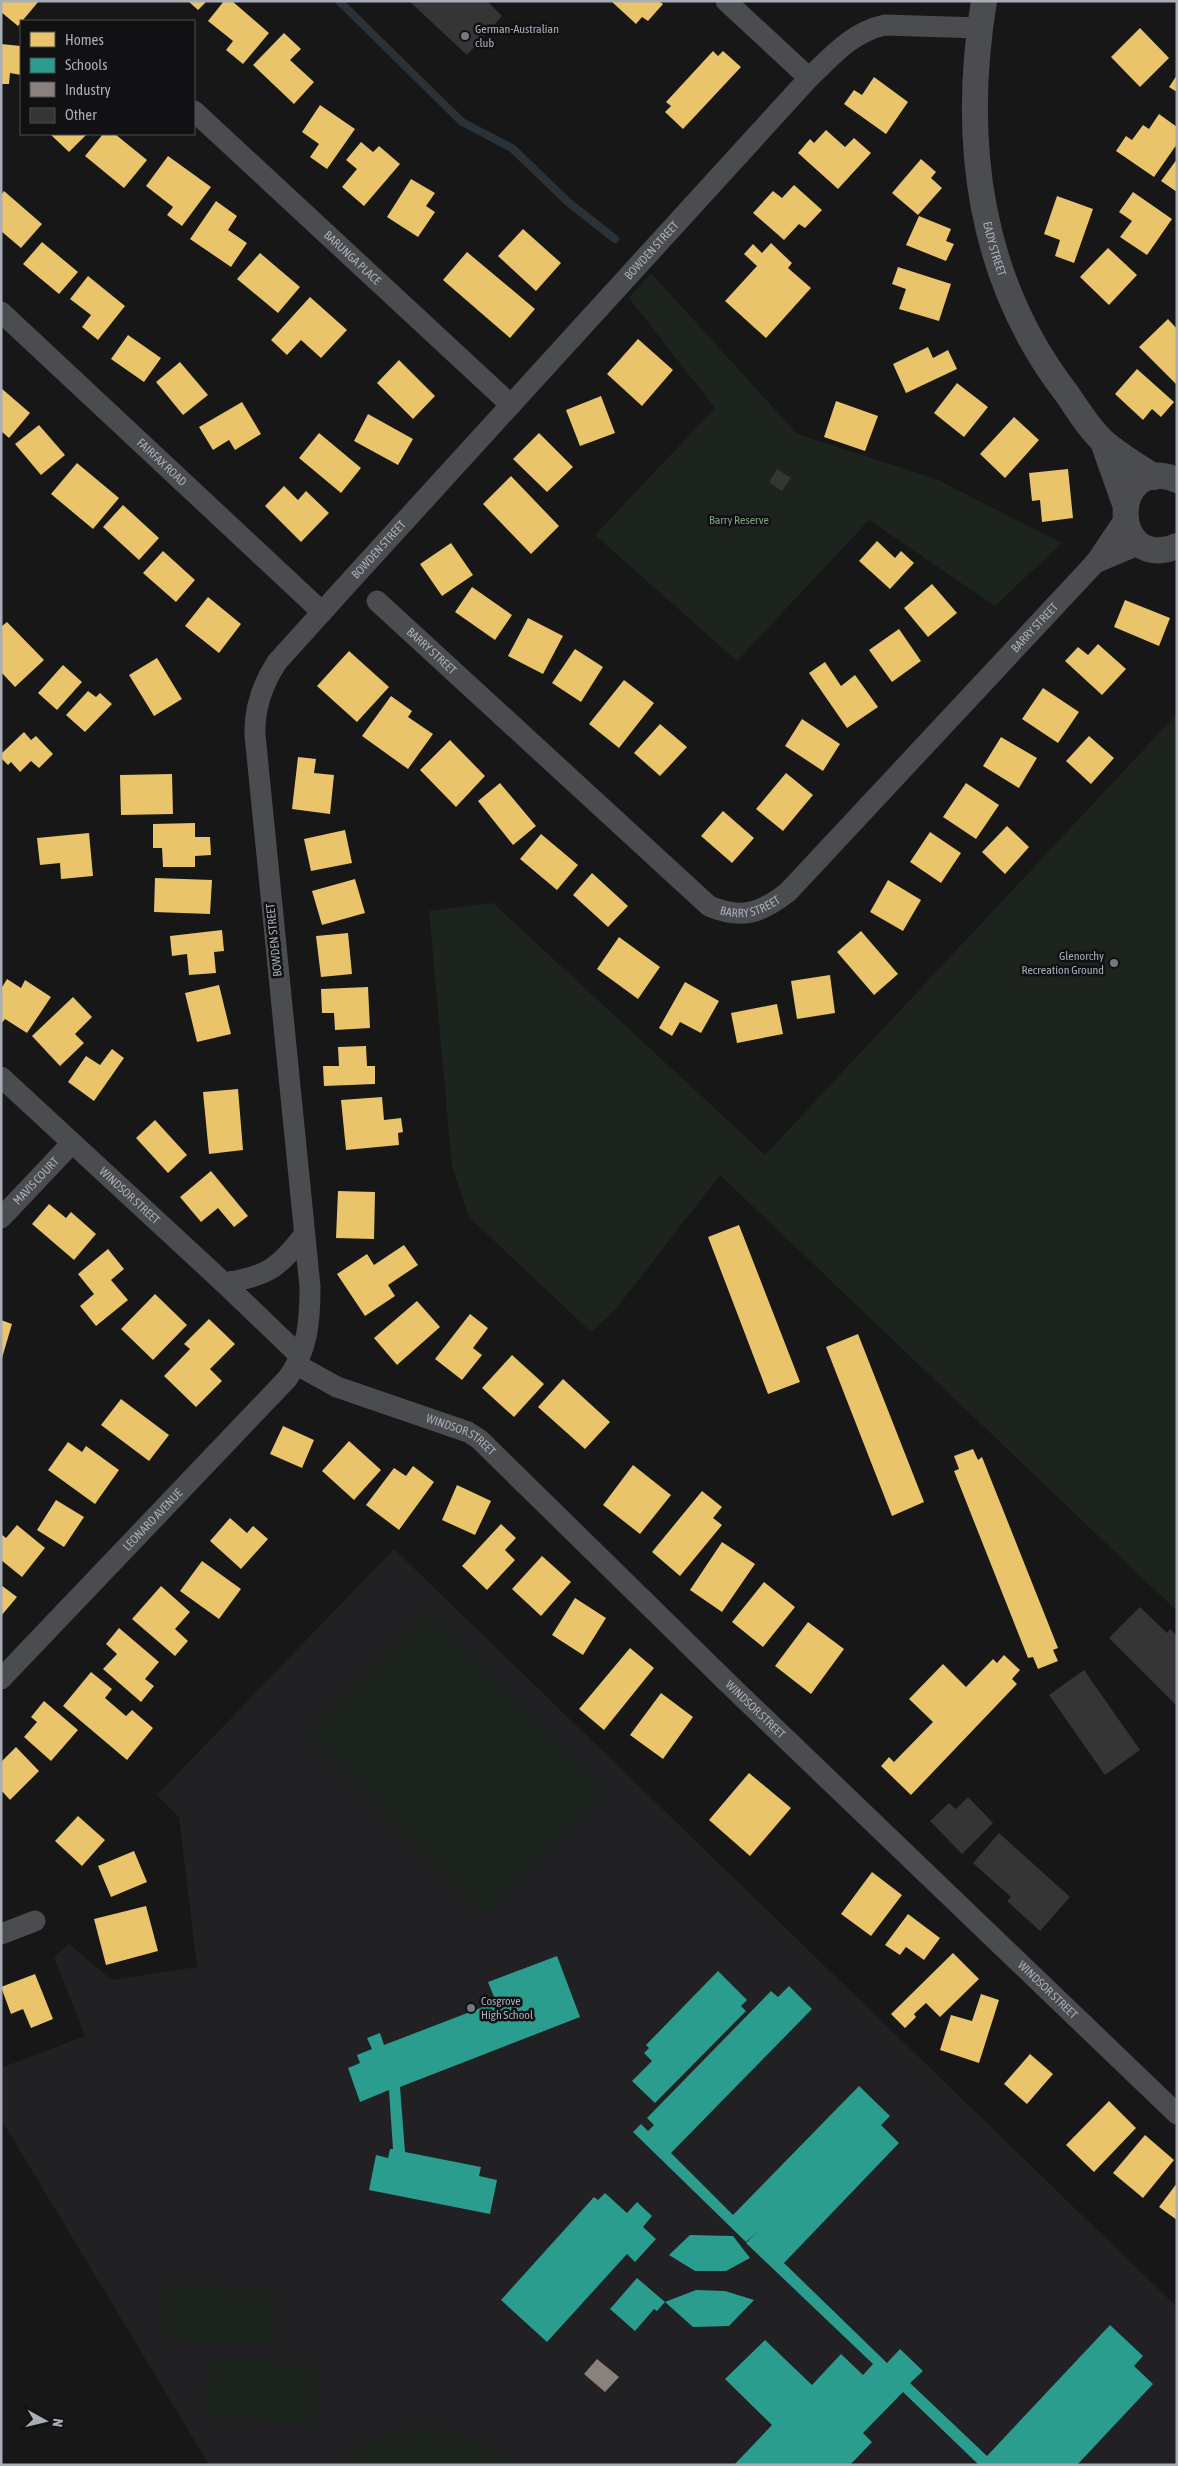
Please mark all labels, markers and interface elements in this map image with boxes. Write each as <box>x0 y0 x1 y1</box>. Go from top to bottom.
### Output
legend <box>20 20 195 135</box>
place label: German-Australian club <box>475 22 559 50</box>
marker: German-Australian club <box>459 30 471 42</box>
text: Homes <box>65 31 104 48</box>
text: Schools <box>65 56 108 73</box>
text: Industry <box>65 81 111 98</box>
text: Other <box>65 106 97 123</box>
street label: BOWDEN STREET <box>622 218 682 282</box>
street label: EADY STREET <box>980 220 1009 279</box>
street label: BARUNGA PLACE <box>321 228 384 288</box>
street label: FAIRFAX ROAD <box>134 436 190 489</box>
park label: Barry Reserve <box>709 513 769 527</box>
street label: BOWDEN STREET <box>349 517 409 582</box>
street label: BARRY STREET <box>1008 599 1062 655</box>
street label: BARRY STREET <box>404 625 460 678</box>
street label: BARRY STREET <box>719 892 783 920</box>
street label: BOWDEN STREET <box>263 902 285 977</box>
place label: Glenorchy Recreation Ground <box>1021 949 1104 977</box>
marker: Glenorchy Recreation Ground <box>1108 957 1120 969</box>
street label: MAVIS COURT <box>10 1154 62 1208</box>
street label: WINDSOR STREET <box>96 1164 163 1228</box>
street label: WINDSOR STREET <box>424 1411 499 1459</box>
street label: LEONARD AVENUE <box>120 1486 186 1554</box>
street label: WINDSOR STREET <box>723 1678 789 1742</box>
street label: WINDSOR STREET <box>1015 1958 1081 2022</box>
place label: Cosgrove High School <box>481 1994 534 2022</box>
marker: Cosgrove High School <box>465 2002 477 2014</box>
north arrow <box>20 2396 70 2446</box>
text: N <box>49 2418 66 2428</box>

